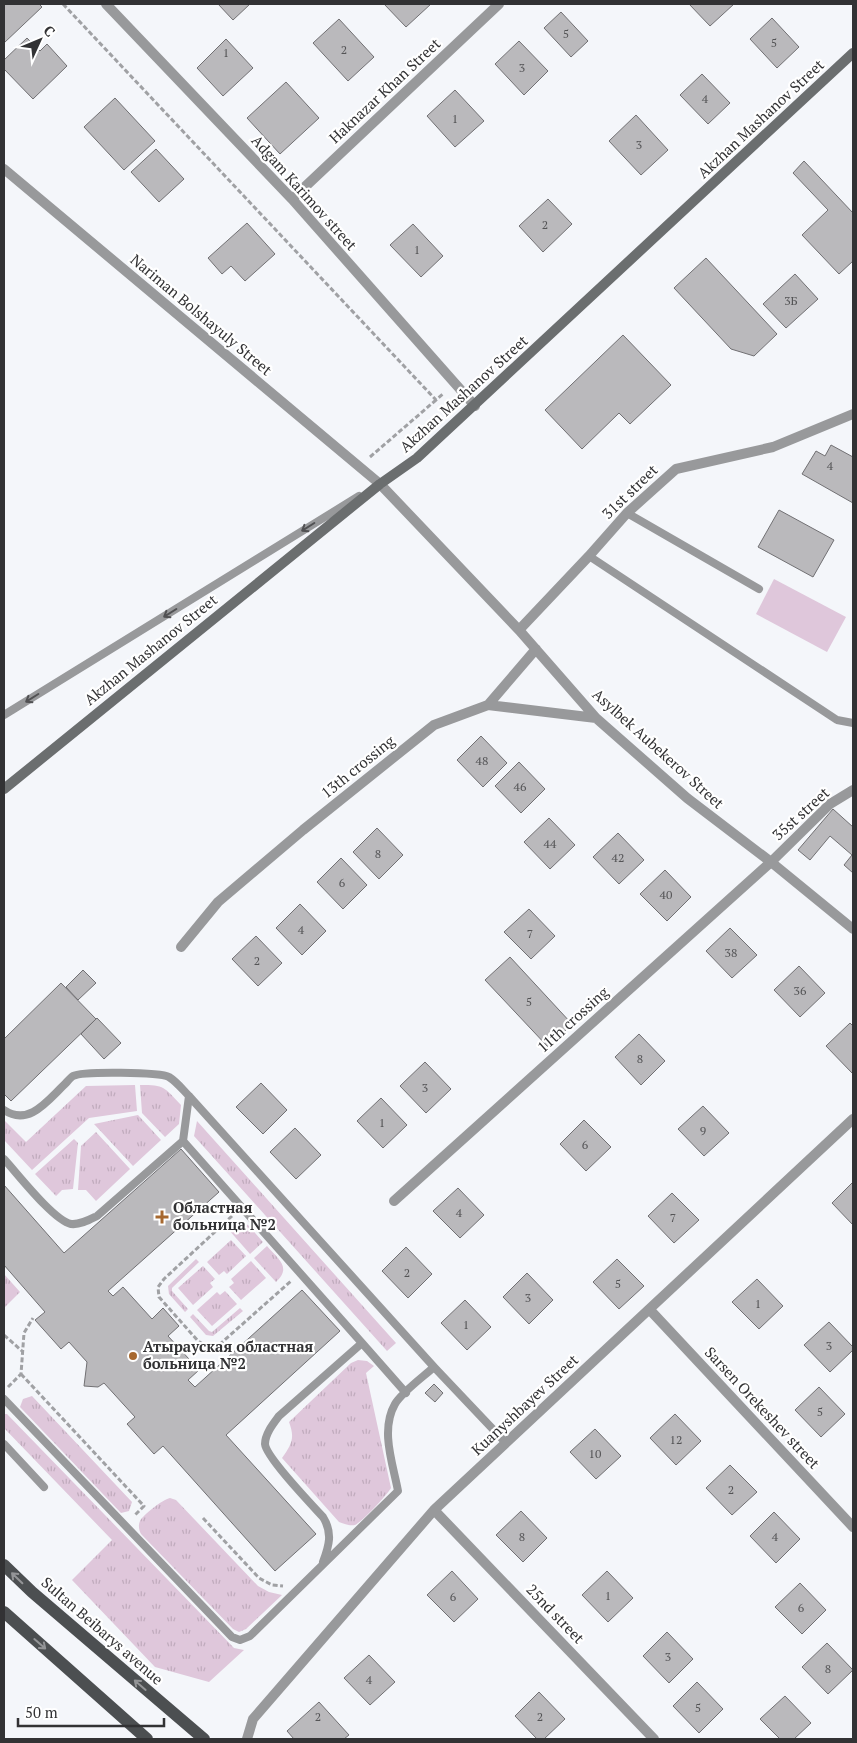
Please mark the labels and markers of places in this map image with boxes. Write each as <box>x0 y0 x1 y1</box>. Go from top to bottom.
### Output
place label: Областная больница №2 <box>173 1197 276 1234</box>
marker: Областная больница №2 <box>155 1210 169 1224</box>
place label: Атырауская областная больница №2 <box>143 1336 314 1373</box>
marker: Атырауская областная больница №2 <box>127 1350 139 1362</box>

